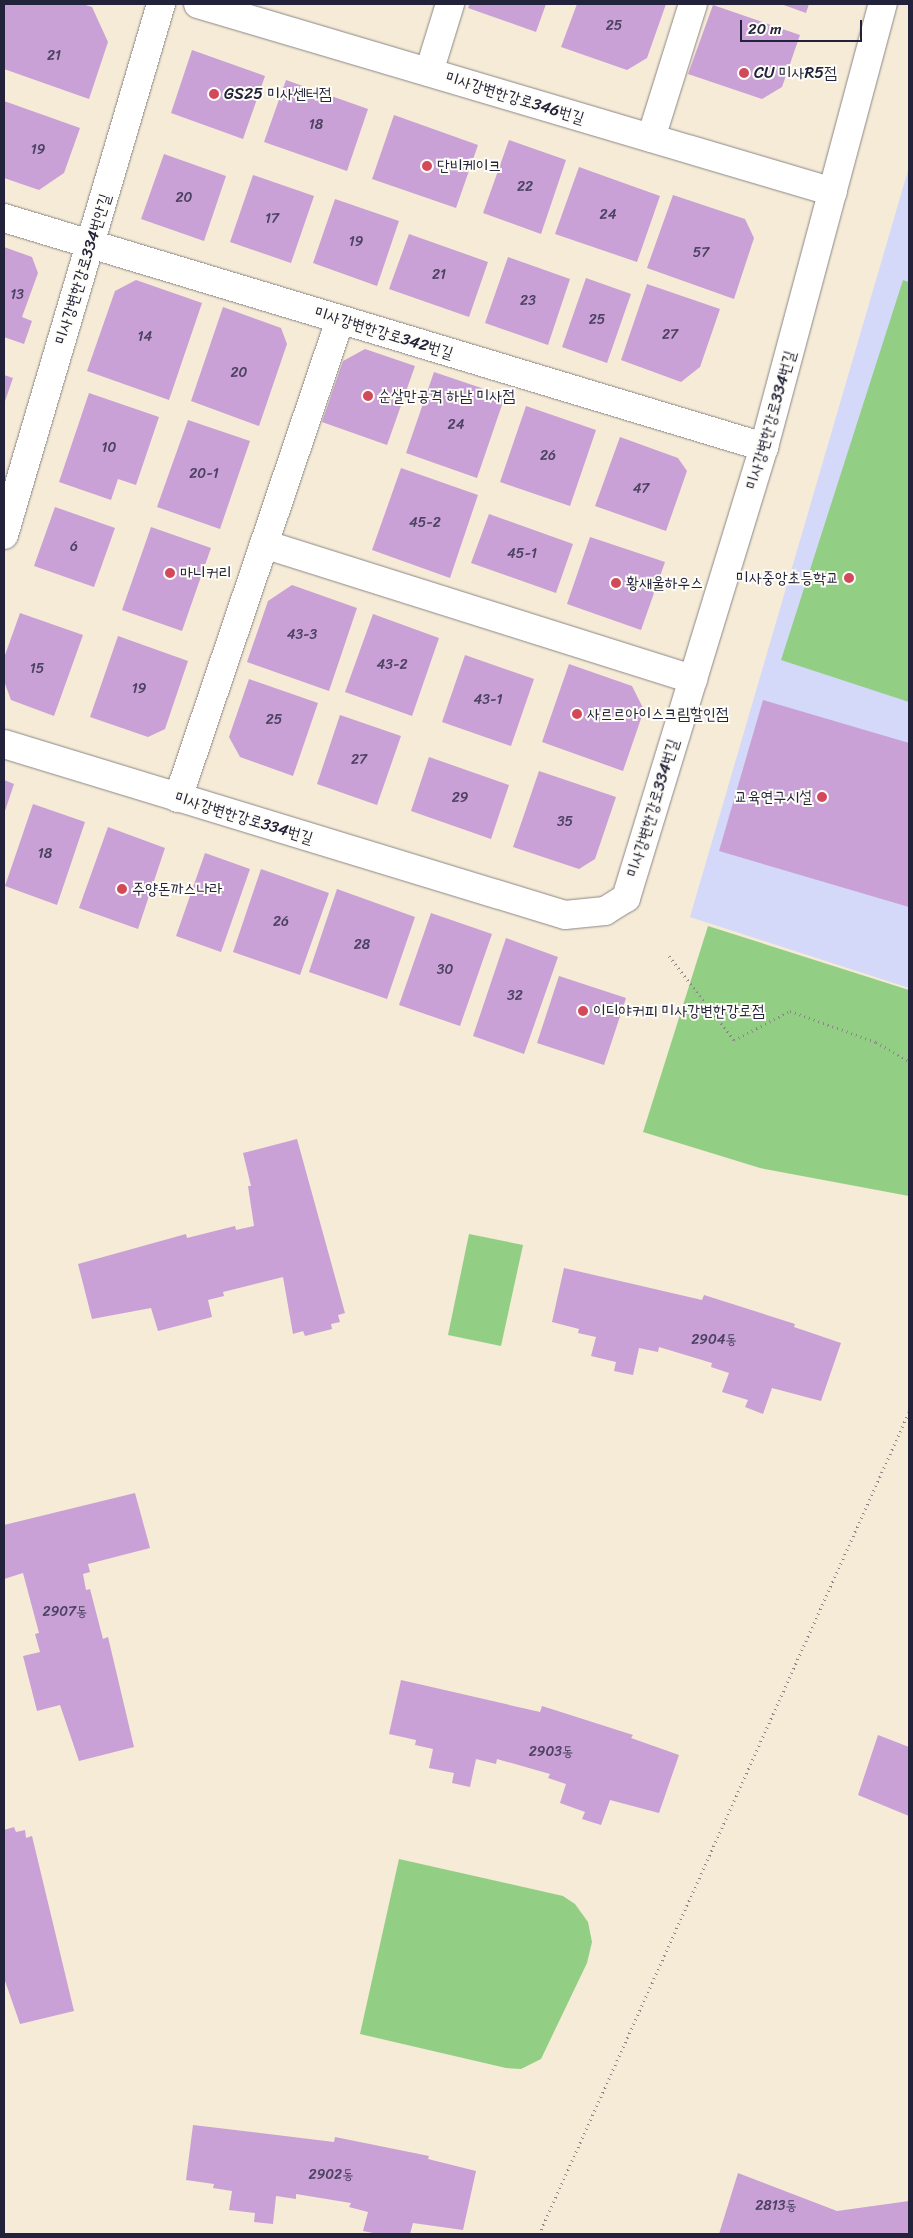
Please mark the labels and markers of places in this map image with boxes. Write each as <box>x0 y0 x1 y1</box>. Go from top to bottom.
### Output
place label: CU 미사R5점 <box>754 63 837 83</box>
marker: CU 미사R5점 <box>738 67 750 79</box>
place label: GS25 미사센터점 <box>224 84 332 104</box>
marker: GS25 미사센터점 <box>208 88 220 100</box>
place label: 단비케이크 <box>437 156 501 176</box>
marker: 단비케이크 <box>421 160 433 172</box>
place label: 순살만공격 하남 미사점 <box>378 386 515 406</box>
marker: 순살만공격 하남 미사점 <box>362 390 374 402</box>
place label: 마니커리 <box>180 563 232 583</box>
marker: 마니커리 <box>164 567 176 579</box>
place label: 미사중앙초등학교 <box>736 568 839 588</box>
marker: 미사중앙초등학교 <box>843 572 855 584</box>
place label: 황새울하우스 <box>626 573 703 593</box>
marker: 황새울하우스 <box>610 577 622 589</box>
place label: 사르르아이스크림할인점 <box>587 704 729 724</box>
marker: 사르르아이스크림할인점 <box>571 708 583 720</box>
place label: 교육연구시설 <box>735 787 812 807</box>
marker: 교육연구시설 <box>816 791 828 803</box>
place label: 주양돈까스나라 <box>132 879 222 899</box>
marker: 주양돈까스나라 <box>116 883 128 895</box>
place label: 이디야커피 미사강변한강로점 <box>593 1001 765 1021</box>
marker: 이디야커피 미사강변한강로점 <box>577 1005 589 1017</box>

